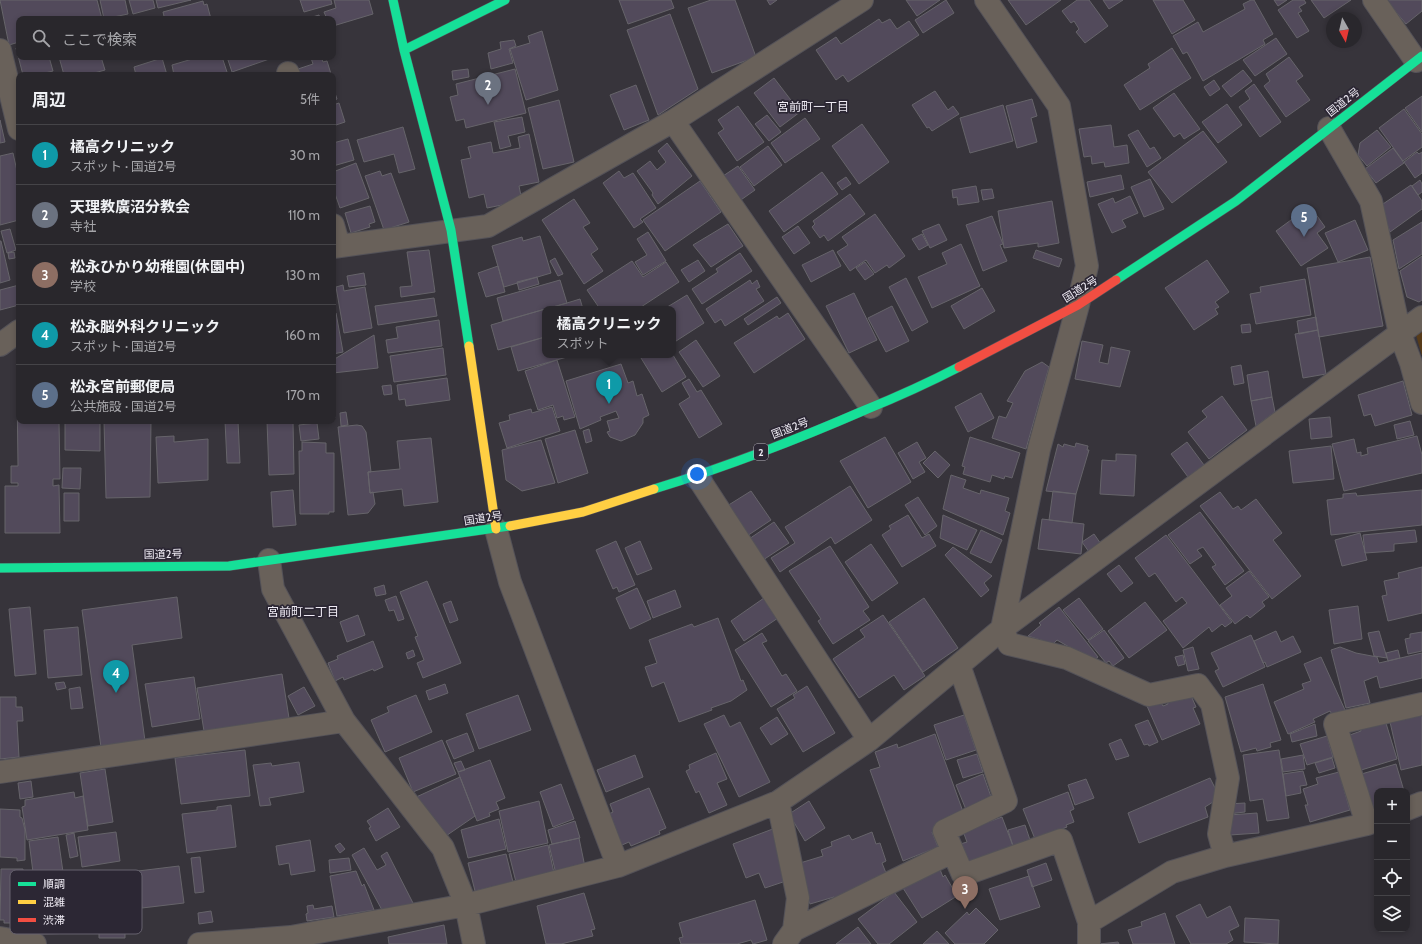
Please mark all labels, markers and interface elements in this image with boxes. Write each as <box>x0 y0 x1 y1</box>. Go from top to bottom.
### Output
north arrow <box>1326 12 1362 48</box>
search box <box>16 16 336 60</box>
icon: search <box>30 27 52 49</box>
text: ここで検索 <box>62 31 137 49</box>
pin: 2 <box>475 72 501 105</box>
street label: 国道2号 <box>1323 85 1363 119</box>
text: 周辺 <box>32 90 66 110</box>
text: 5件 <box>300 91 320 107</box>
district label: 宮前町一丁目 <box>777 99 849 114</box>
text: 橘高クリニック <box>70 138 175 156</box>
text: 1 <box>43 147 47 163</box>
text: 30 m <box>290 147 320 163</box>
text: スポット · 国道2号 <box>70 158 177 174</box>
text: 天理教廣沼分教会 <box>70 198 190 216</box>
pin: 5 <box>1291 204 1317 237</box>
text: 2 <box>42 207 48 223</box>
text: 110 m <box>288 207 320 223</box>
text: 寺社 <box>70 218 96 234</box>
text: 松永ひかり幼稚園(休園中) <box>70 258 245 276</box>
text: 3 <box>41 267 49 283</box>
text: 130 m <box>285 267 320 283</box>
street label: 国道2号 <box>1060 273 1100 305</box>
text: 学校 <box>70 278 96 294</box>
popup <box>542 306 676 358</box>
text: 橘高クリニック <box>556 315 662 333</box>
text: 松永脳外科クリニック <box>70 318 220 336</box>
text: 4 <box>41 327 49 343</box>
text: 160 m <box>285 327 320 343</box>
text: スポット <box>556 335 609 351</box>
text: スポット · 国道2号 <box>70 338 177 354</box>
pin: 1 <box>596 371 622 404</box>
text: 松永宮前郵便局 <box>70 378 175 396</box>
text: 5 <box>42 387 48 403</box>
text: 170 m <box>286 387 320 403</box>
text: 公共施設 · 国道2号 <box>70 398 177 414</box>
street label: 国道2号 <box>769 415 811 441</box>
road number: 2 <box>754 444 768 460</box>
your location <box>687 464 707 484</box>
street label: 国道2号 <box>463 508 503 528</box>
street label: 国道2号 <box>143 547 183 561</box>
district label: 宮前町二丁目 <box>267 604 339 619</box>
pin: 4 <box>103 660 129 693</box>
map controls <box>1374 788 1410 932</box>
button: + <box>1374 788 1410 824</box>
button: − <box>1374 824 1410 860</box>
button: locate <box>1374 860 1410 896</box>
legend <box>10 870 142 934</box>
pin: 3 <box>952 876 978 909</box>
text: 順調 <box>43 877 65 891</box>
text: 混雑 <box>43 895 65 909</box>
button: layers <box>1374 896 1410 932</box>
text: 渋滞 <box>43 913 65 927</box>

